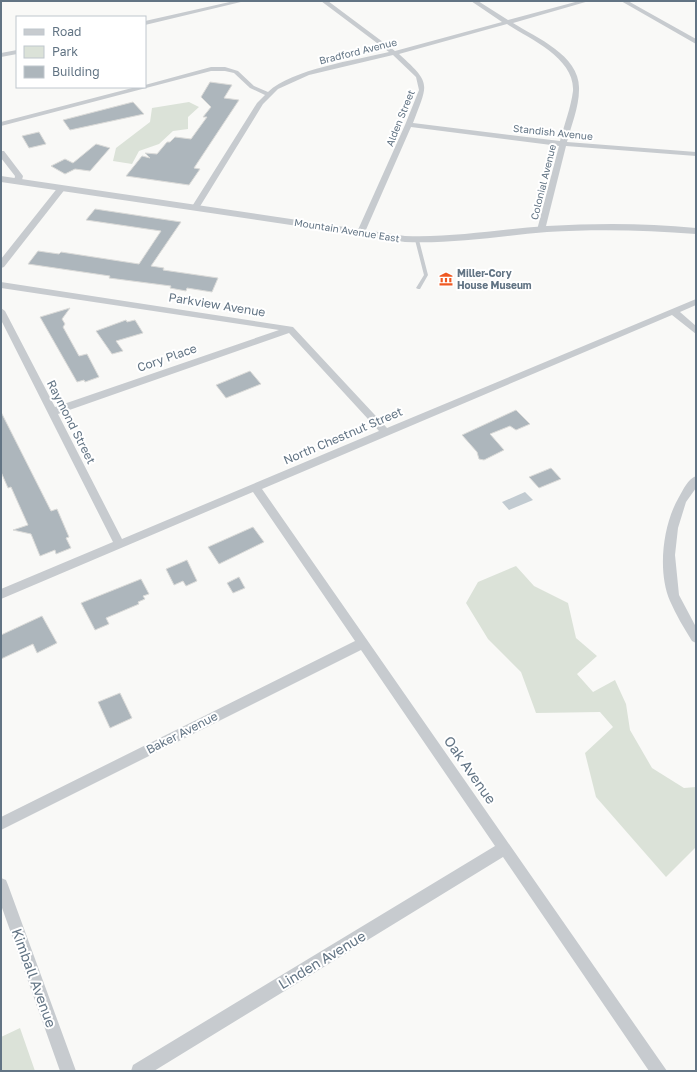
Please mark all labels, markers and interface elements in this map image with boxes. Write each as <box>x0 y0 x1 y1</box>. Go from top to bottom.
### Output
legend <box>16 16 146 88</box>
text: Road <box>52 24 81 39</box>
street label: Bradford Avenue <box>318 36 398 66</box>
text: Park <box>52 44 78 59</box>
text: Building <box>52 64 100 79</box>
street label: Alden Street <box>383 88 417 148</box>
street label: Standish Avenue <box>513 122 594 142</box>
street label: Colonial Avenue <box>528 143 558 221</box>
street label: Mountain Avenue East <box>293 216 401 244</box>
place label: Miller-Cory House Museum <box>457 267 532 291</box>
museum icon: Miller-Cory House Museum <box>438 271 454 287</box>
street label: Parkview Avenue <box>168 289 267 320</box>
street label: Cory Place <box>135 340 199 375</box>
street label: Raymond Street <box>44 377 99 467</box>
street label: North Chestnut Street <box>281 404 405 467</box>
street label: Baker Avenue <box>143 708 220 757</box>
street label: Oak Avenue <box>441 732 500 807</box>
street label: Kimball Avenue <box>9 926 60 1030</box>
street label: Linden Avenue <box>275 927 368 992</box>

